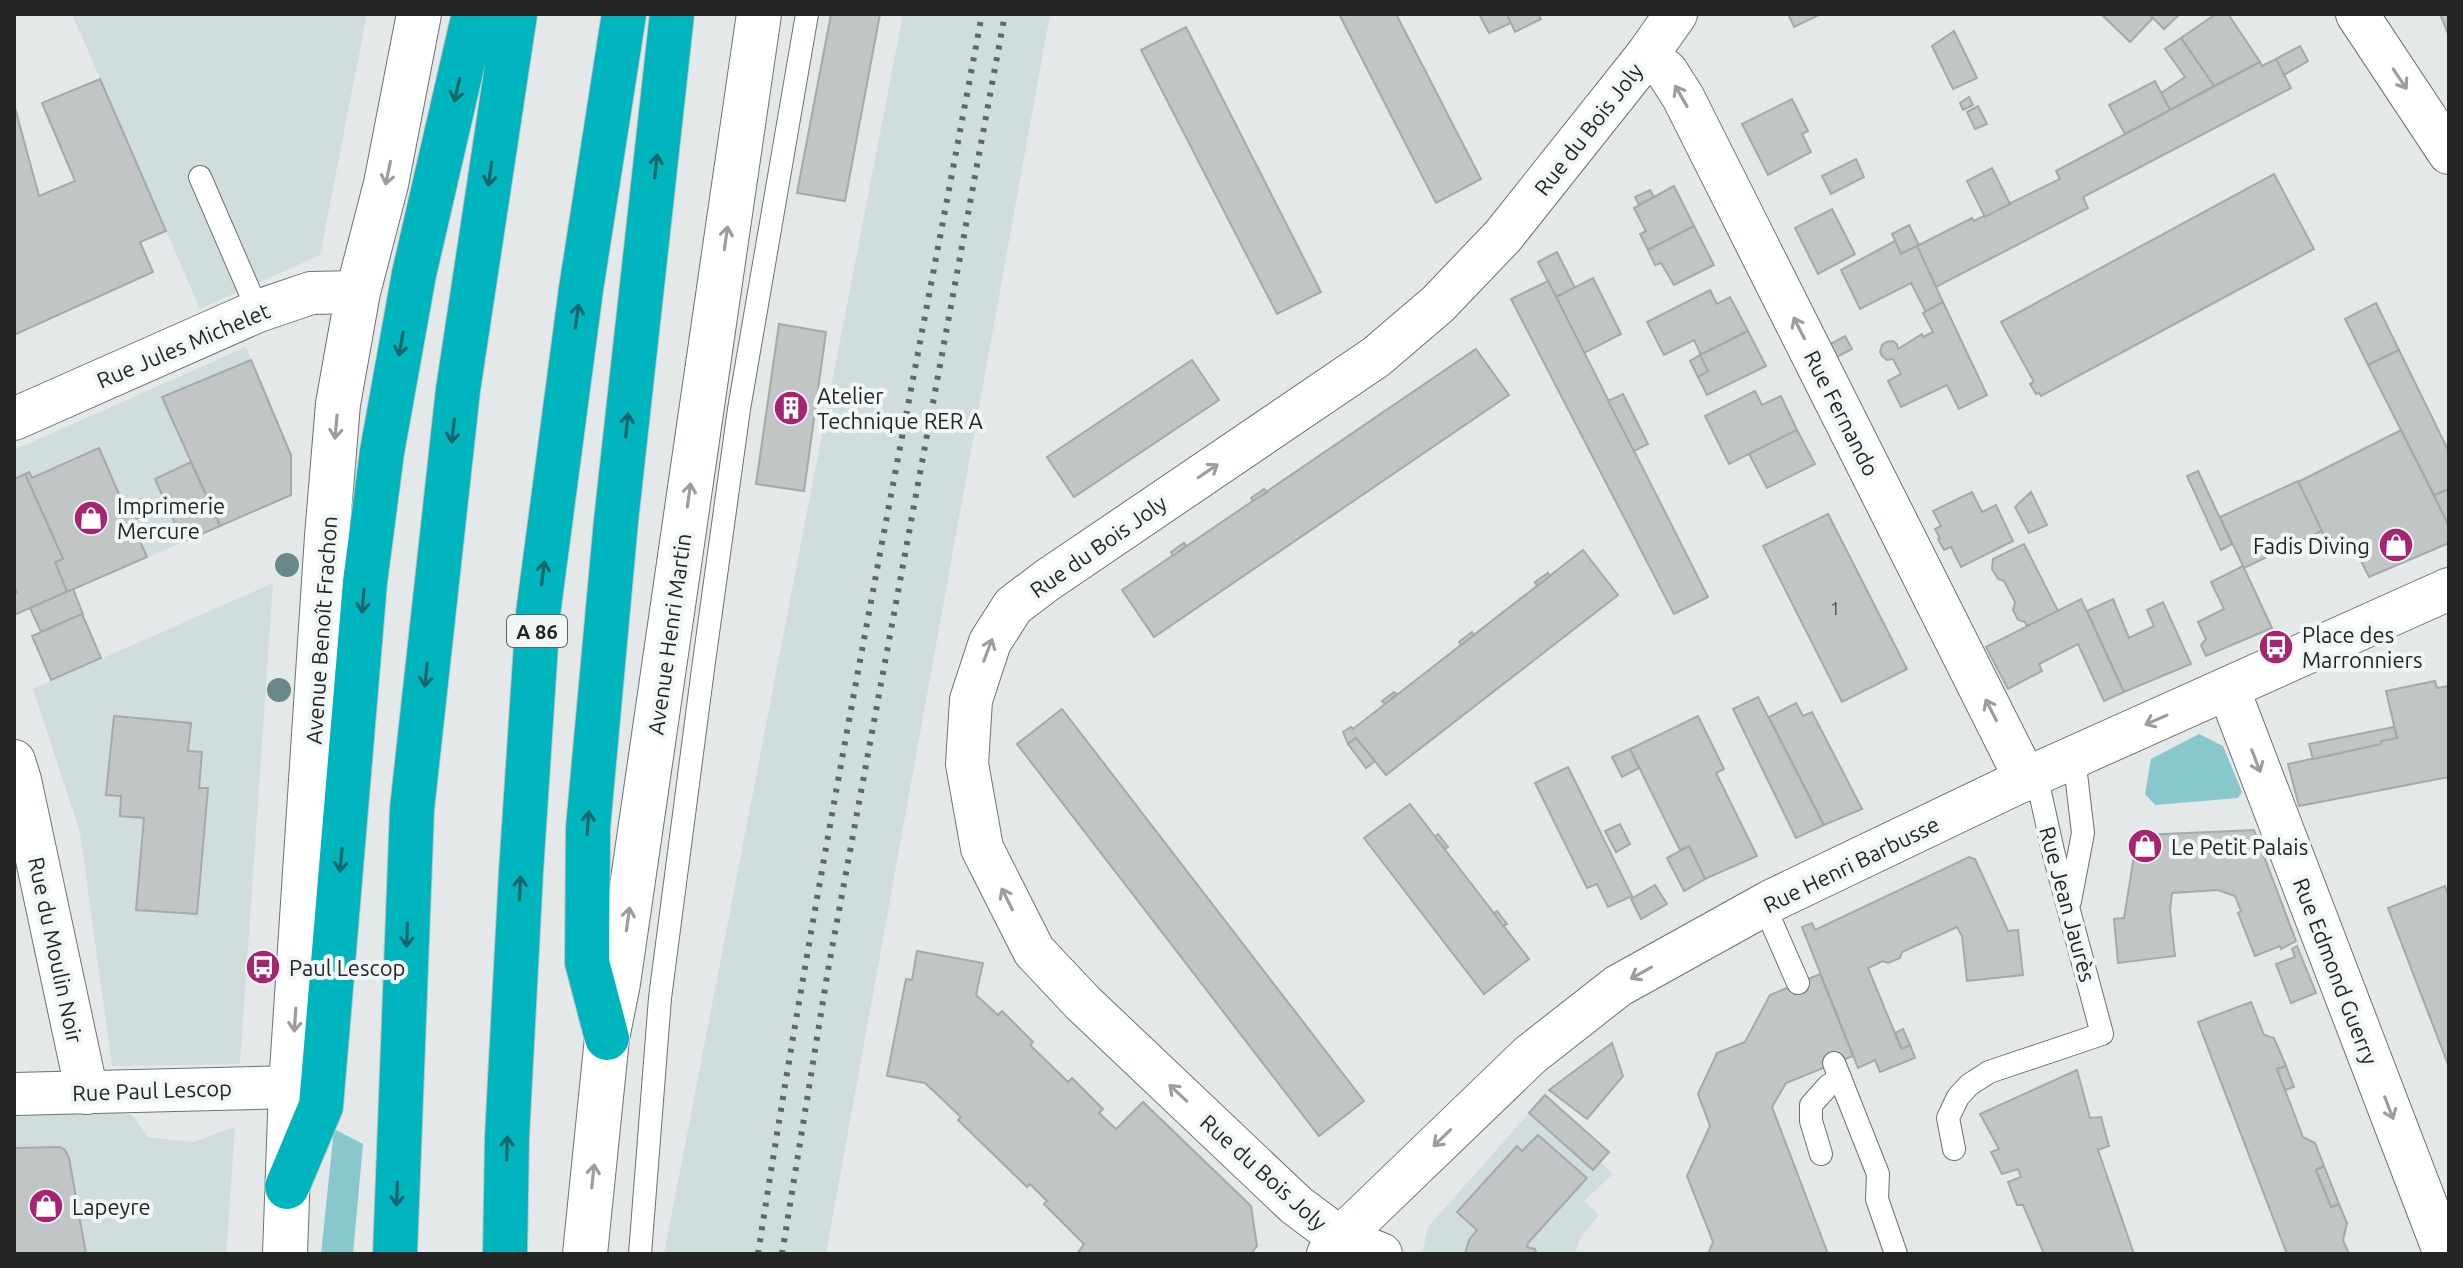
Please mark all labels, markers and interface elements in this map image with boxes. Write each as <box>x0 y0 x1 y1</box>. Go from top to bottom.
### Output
street label: Rue du Bois Joly <box>1529 58 1648 200</box>
one-way arrow <box>2392 67 2408 89</box>
one-way arrow <box>448 77 463 102</box>
one-way arrow <box>1673 85 1689 108</box>
one-way arrow <box>648 153 663 180</box>
one-way arrow <box>380 160 395 185</box>
one-way arrow <box>482 161 497 186</box>
one-way arrow <box>719 226 734 251</box>
street label: Rue Jules Michelet <box>93 297 273 393</box>
one-way arrow <box>570 303 585 329</box>
one-way arrow <box>1790 316 1806 340</box>
one-way arrow <box>393 331 408 356</box>
street label: Rue Fernando <box>1800 346 1884 480</box>
place label: Atelier Technique RER A <box>817 383 983 433</box>
building icon: Atelier Technique RER A <box>772 389 810 427</box>
one-way arrow <box>619 412 634 439</box>
one-way arrow <box>328 413 343 440</box>
one-way arrow <box>446 418 461 444</box>
one-way arrow <box>1196 463 1219 479</box>
one-way arrow <box>682 483 697 509</box>
street label: Rue du Bois Joly <box>1025 489 1171 602</box>
place label: Imprimerie Mercure <box>117 493 225 543</box>
shop icon: Imprimerie Mercure <box>72 499 110 537</box>
street label: Avenue Benoît Frachon <box>301 515 341 745</box>
shop icon: Fadis Diving <box>2377 526 2415 564</box>
street label: Avenue Henri Martin <box>642 532 696 736</box>
place label: Fadis Diving <box>2253 533 2370 558</box>
one-way arrow <box>536 561 551 586</box>
one-way arrow <box>355 587 370 614</box>
house number: 1 <box>1830 598 1840 618</box>
road number: A 86 <box>507 615 567 647</box>
place label: Place des Marronniers <box>2302 622 2422 672</box>
bus stop icon: Place des Marronniers <box>2257 628 2295 666</box>
one-way arrow <box>982 638 997 663</box>
one-way arrow <box>419 662 434 688</box>
one-way arrow <box>1983 698 1998 722</box>
one-way arrow <box>2145 713 2169 728</box>
one-way arrow <box>2250 748 2264 773</box>
one-way arrow <box>581 810 596 837</box>
street label: Rue Henri Barbusse <box>1759 811 1943 917</box>
street label: Rue Jean Jaurès <box>2035 823 2101 985</box>
shop icon: Le Petit Palais <box>2126 827 2164 865</box>
place label: Le Petit Palais <box>2171 834 2308 859</box>
one-way arrow <box>333 846 348 873</box>
street label: Rue du Moulin Noir <box>24 855 88 1046</box>
street label: Rue Edmond Guerry <box>2289 874 2383 1068</box>
one-way arrow <box>513 875 528 902</box>
one-way arrow <box>999 888 1015 912</box>
one-way arrow <box>621 907 636 932</box>
one-way arrow <box>399 921 414 948</box>
bus stop icon: Paul Lescop <box>244 948 282 986</box>
place label: Paul Lescop <box>289 955 405 980</box>
one-way arrow <box>1630 965 1654 981</box>
one-way arrow <box>287 1006 302 1033</box>
street label: Rue Paul Lescop <box>72 1075 232 1105</box>
one-way arrow <box>1168 1084 1188 1102</box>
one-way arrow <box>2383 1096 2397 1120</box>
street label: Rue du Bois Joly <box>1196 1109 1332 1235</box>
one-way arrow <box>1433 1128 1452 1147</box>
one-way arrow <box>500 1135 515 1162</box>
one-way arrow <box>585 1163 600 1190</box>
one-way arrow <box>389 1180 404 1207</box>
shop icon: Lapeyre <box>27 1187 65 1225</box>
place label: Lapeyre <box>72 1194 151 1219</box>

